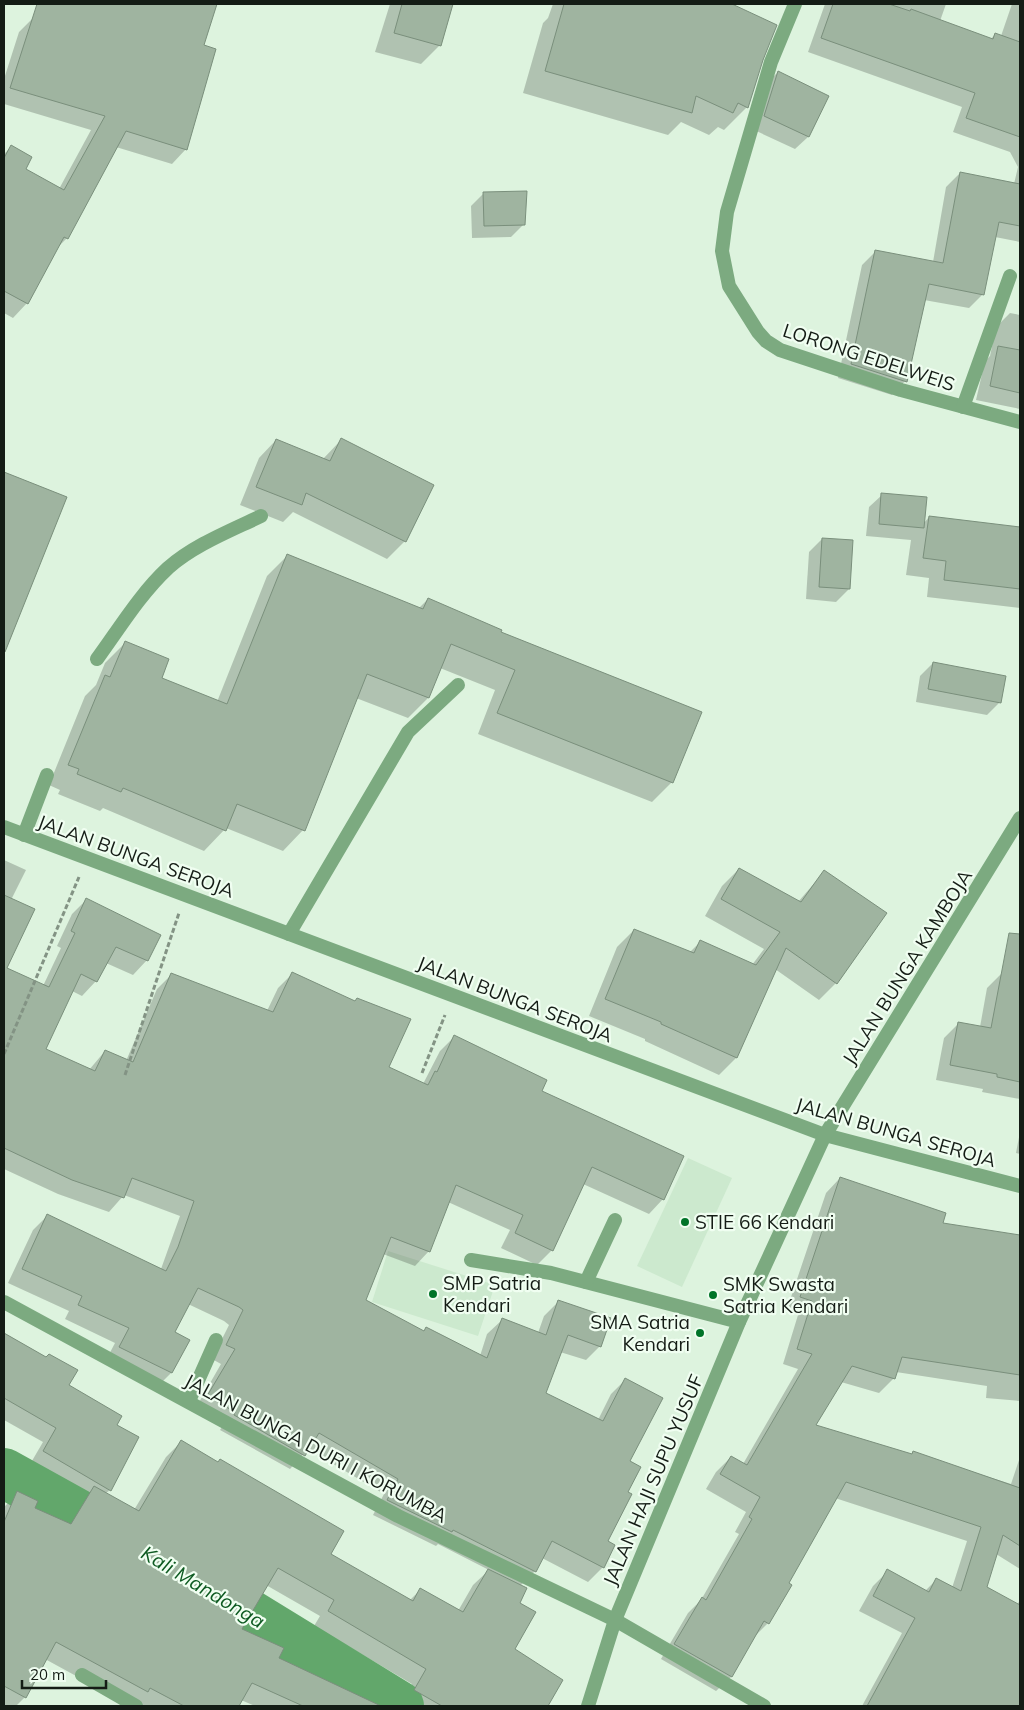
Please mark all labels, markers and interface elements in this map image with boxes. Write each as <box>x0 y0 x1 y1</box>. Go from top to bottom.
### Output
street label: LORONG EDELWEIS <box>780 318 958 396</box>
street label: JALAN BUNGA SEROJA <box>34 809 238 903</box>
street label: JALAN BUNGA KAMBOJA <box>837 865 977 1069</box>
street label: JALAN BUNGA SEROJA <box>414 951 616 1047</box>
street label: JALAN BUNGA SEROJA <box>793 1092 999 1172</box>
place label: STIE 66 Kendari <box>695 1210 834 1234</box>
marker: STIE 66 Kendari <box>679 1216 691 1228</box>
place label: SMP Satria Kendari <box>443 1271 541 1317</box>
place label: SMK Swasta Satria Kendari <box>723 1272 848 1318</box>
marker: SMP Satria Kendari <box>427 1288 439 1300</box>
marker: SMK Swasta Satria Kendari <box>707 1289 719 1301</box>
place label: SMA Satria Kendari <box>590 1310 690 1356</box>
marker: SMA Satria Kendari <box>694 1327 706 1339</box>
street label: JALAN BUNGA DURI I KORUMBA <box>180 1368 452 1528</box>
street label: JALAN HAJI SUPU YUSUF <box>598 1371 709 1589</box>
water label: Kali Mandonga <box>137 1540 269 1633</box>
scale bar <box>22 1658 106 1690</box>
text: 20 m <box>30 1665 65 1684</box>

